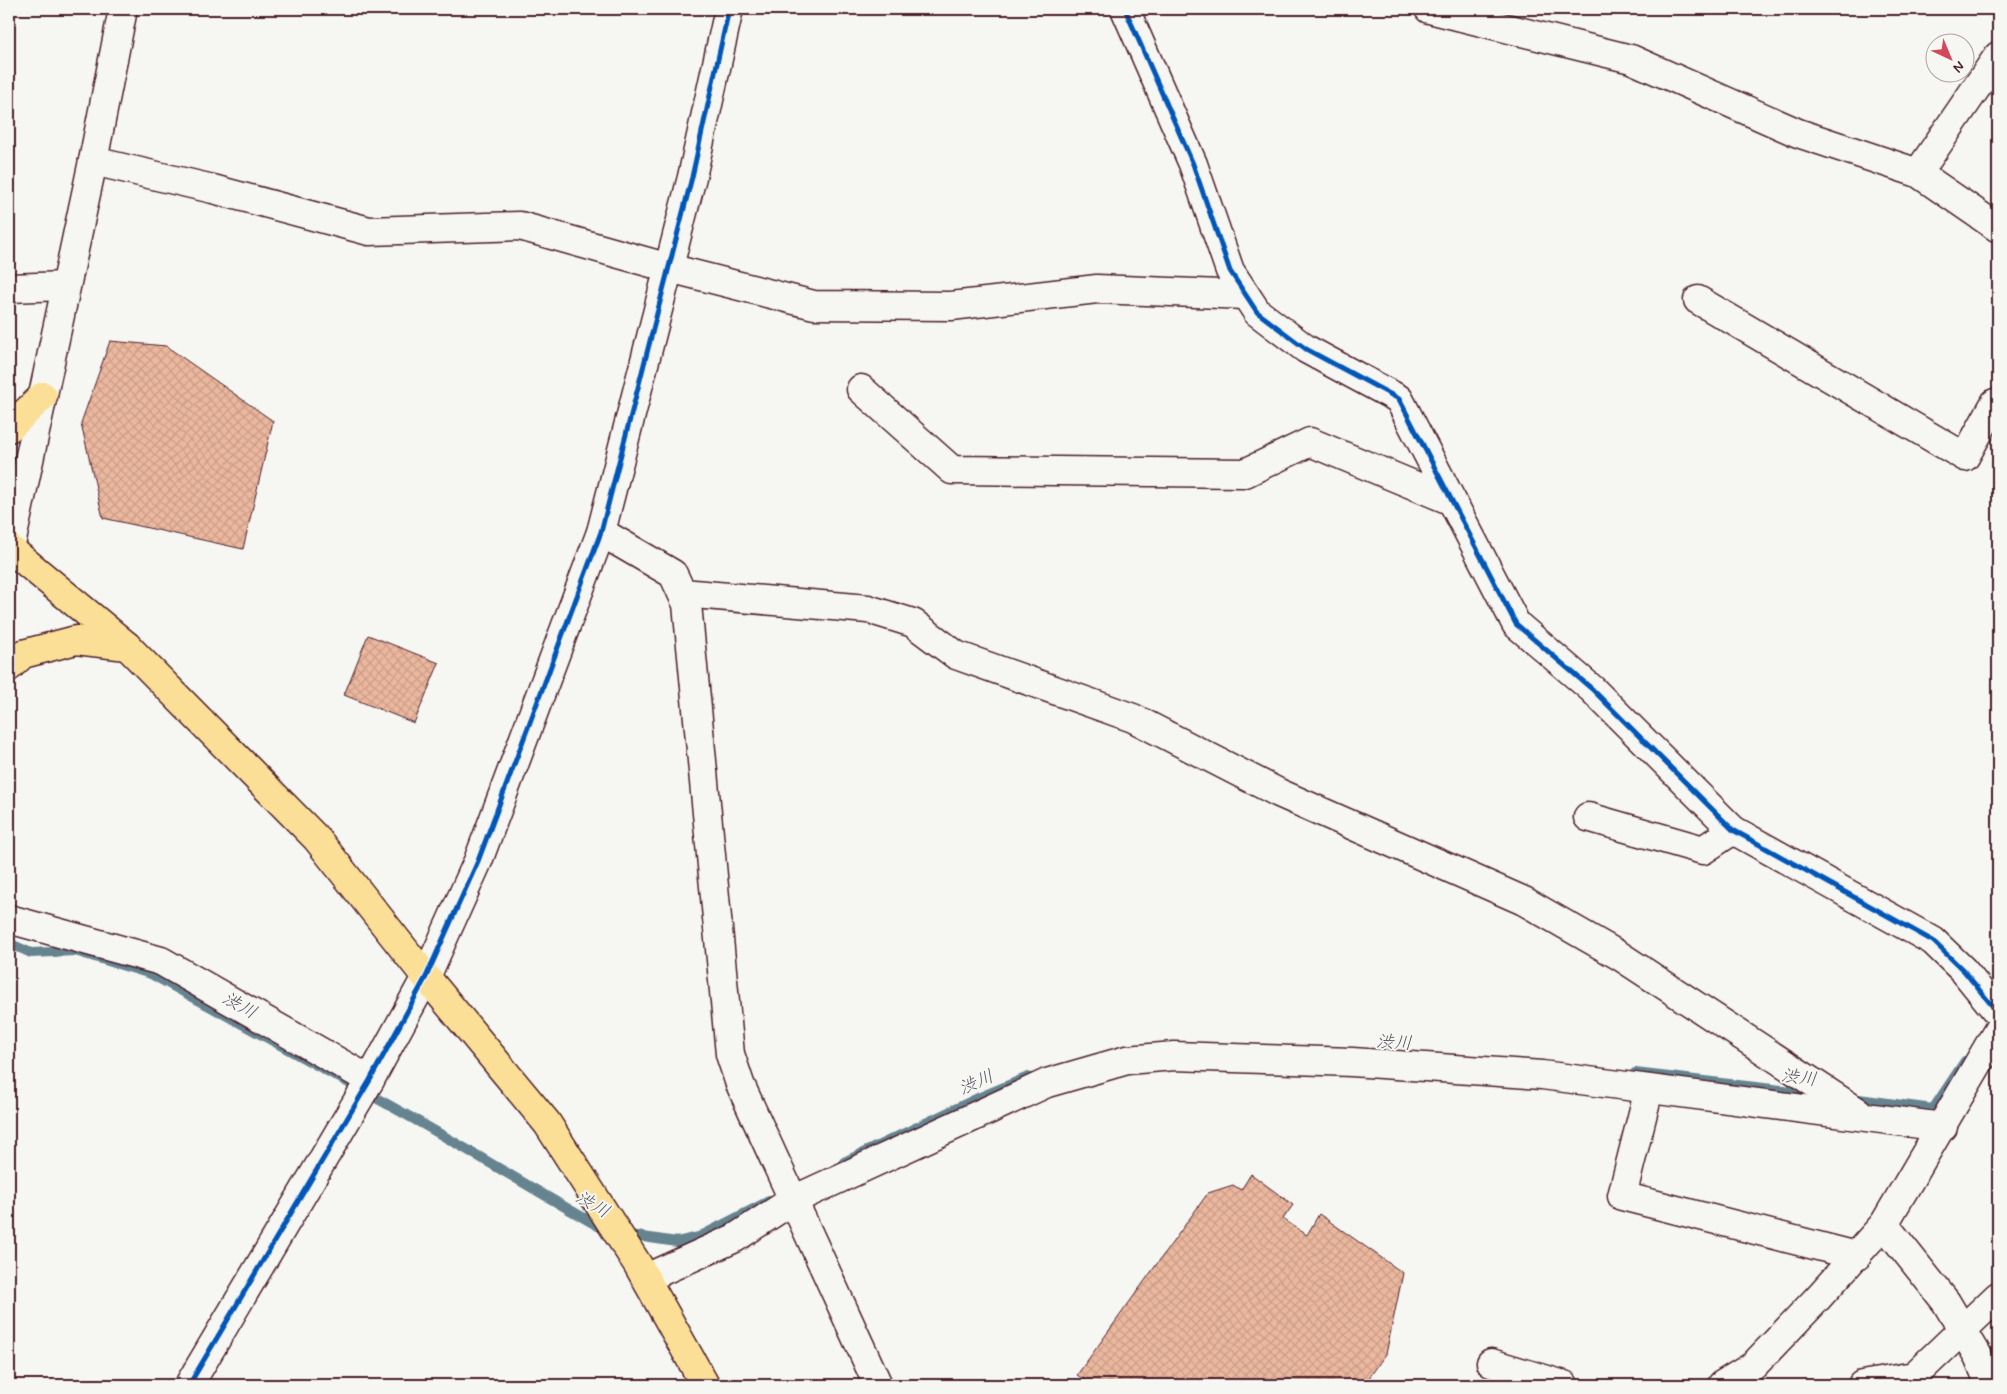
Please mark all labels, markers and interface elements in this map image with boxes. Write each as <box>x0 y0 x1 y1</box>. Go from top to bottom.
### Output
north arrow <box>1924 32 1974 82</box>
text: N <box>1949 57 1968 76</box>
water label: 渋川 <box>218 987 261 1025</box>
water label: 渋川 <box>1375 1030 1413 1056</box>
water label: 渋川 <box>1780 1064 1818 1092</box>
water label: 渋川 <box>955 1065 998 1101</box>
water label: 渋川 <box>571 1185 614 1224</box>

